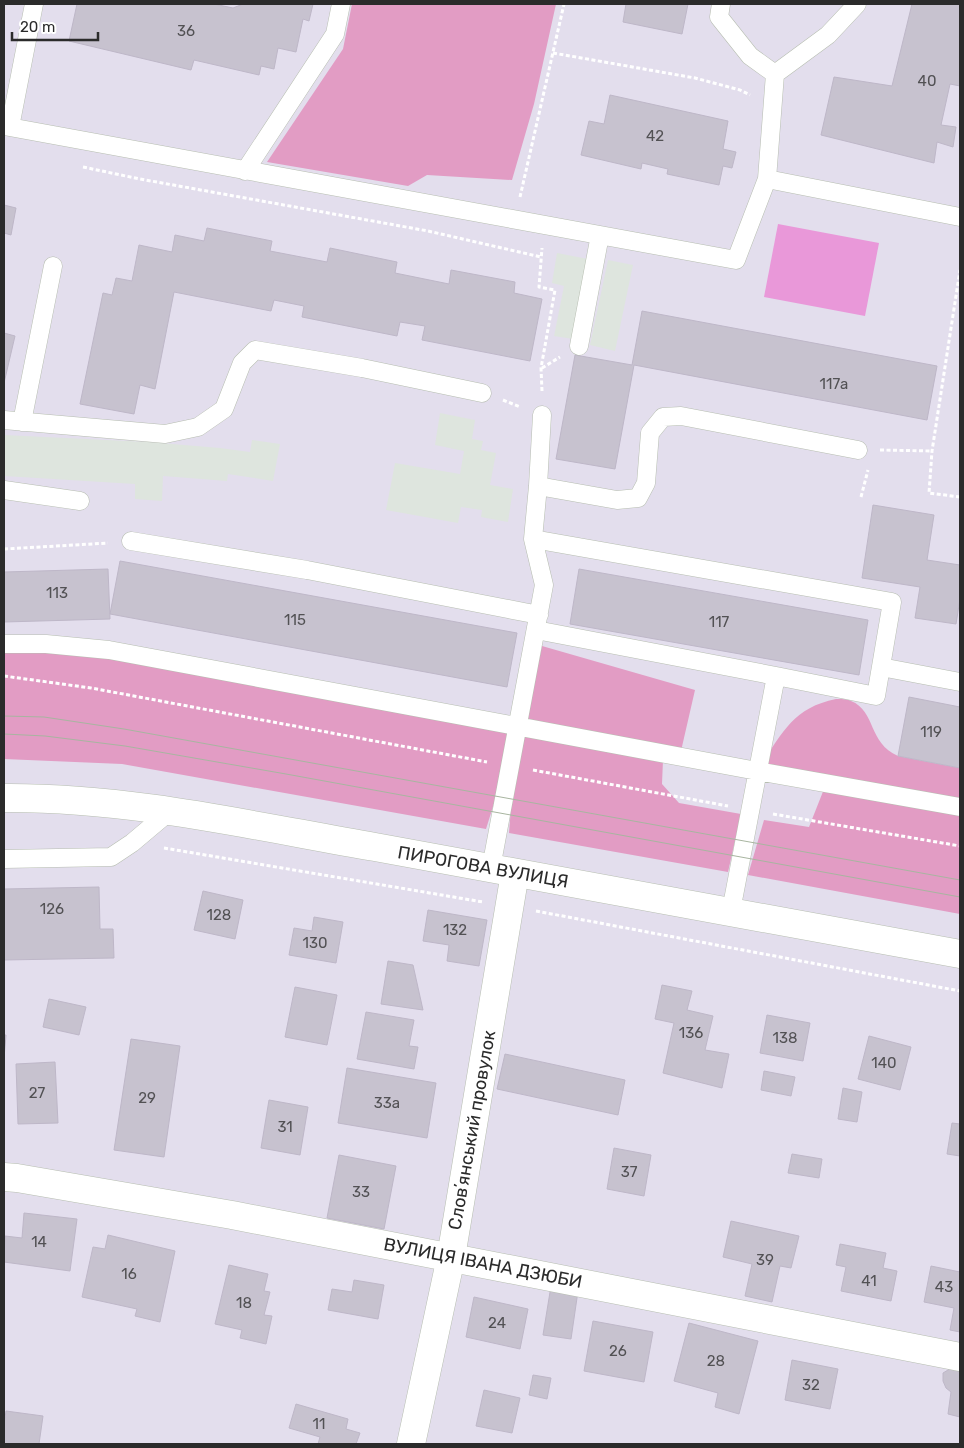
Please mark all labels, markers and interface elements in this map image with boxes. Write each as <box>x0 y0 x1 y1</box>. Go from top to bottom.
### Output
scale bar <box>12 10 99 42</box>
text: 20 m <box>20 18 55 36</box>
house number: 36 <box>177 22 195 40</box>
house number: 40 <box>918 72 936 90</box>
house number: 42 <box>646 127 664 145</box>
house number: 117а <box>820 375 848 393</box>
house number: 113 <box>46 584 68 602</box>
house number: 115 <box>284 611 306 629</box>
house number: 117 <box>709 613 730 631</box>
house number: 119 <box>920 723 942 741</box>
street label: ПИРОГОВА ВУЛИЦЯ <box>396 841 570 893</box>
house number: 126 <box>40 900 64 918</box>
house number: 128 <box>207 906 231 924</box>
house number: 132 <box>443 921 467 939</box>
house number: 130 <box>303 934 327 952</box>
house number: 136 <box>679 1024 703 1042</box>
street label: Словʼянський провулок <box>444 1028 500 1232</box>
house number: 138 <box>773 1029 797 1047</box>
house number: 140 <box>871 1054 897 1072</box>
house number: 27 <box>29 1084 46 1102</box>
house number: 29 <box>138 1089 156 1107</box>
house number: 33а <box>374 1094 400 1112</box>
house number: 31 <box>277 1118 293 1136</box>
house number: 37 <box>621 1163 638 1181</box>
house number: 33 <box>352 1183 370 1201</box>
house number: 14 <box>31 1233 47 1251</box>
street label: ВУЛИЦЯ ІВАНА ДЗЮБИ <box>382 1233 584 1293</box>
house number: 39 <box>756 1251 774 1269</box>
house number: 16 <box>121 1265 137 1283</box>
house number: 41 <box>861 1272 877 1290</box>
house number: 43 <box>935 1278 953 1296</box>
house number: 18 <box>236 1294 252 1312</box>
house number: 24 <box>488 1314 506 1332</box>
house number: 26 <box>609 1342 627 1360</box>
house number: 28 <box>707 1352 725 1370</box>
house number: 32 <box>802 1376 820 1394</box>
house number: 11 <box>313 1415 325 1433</box>

